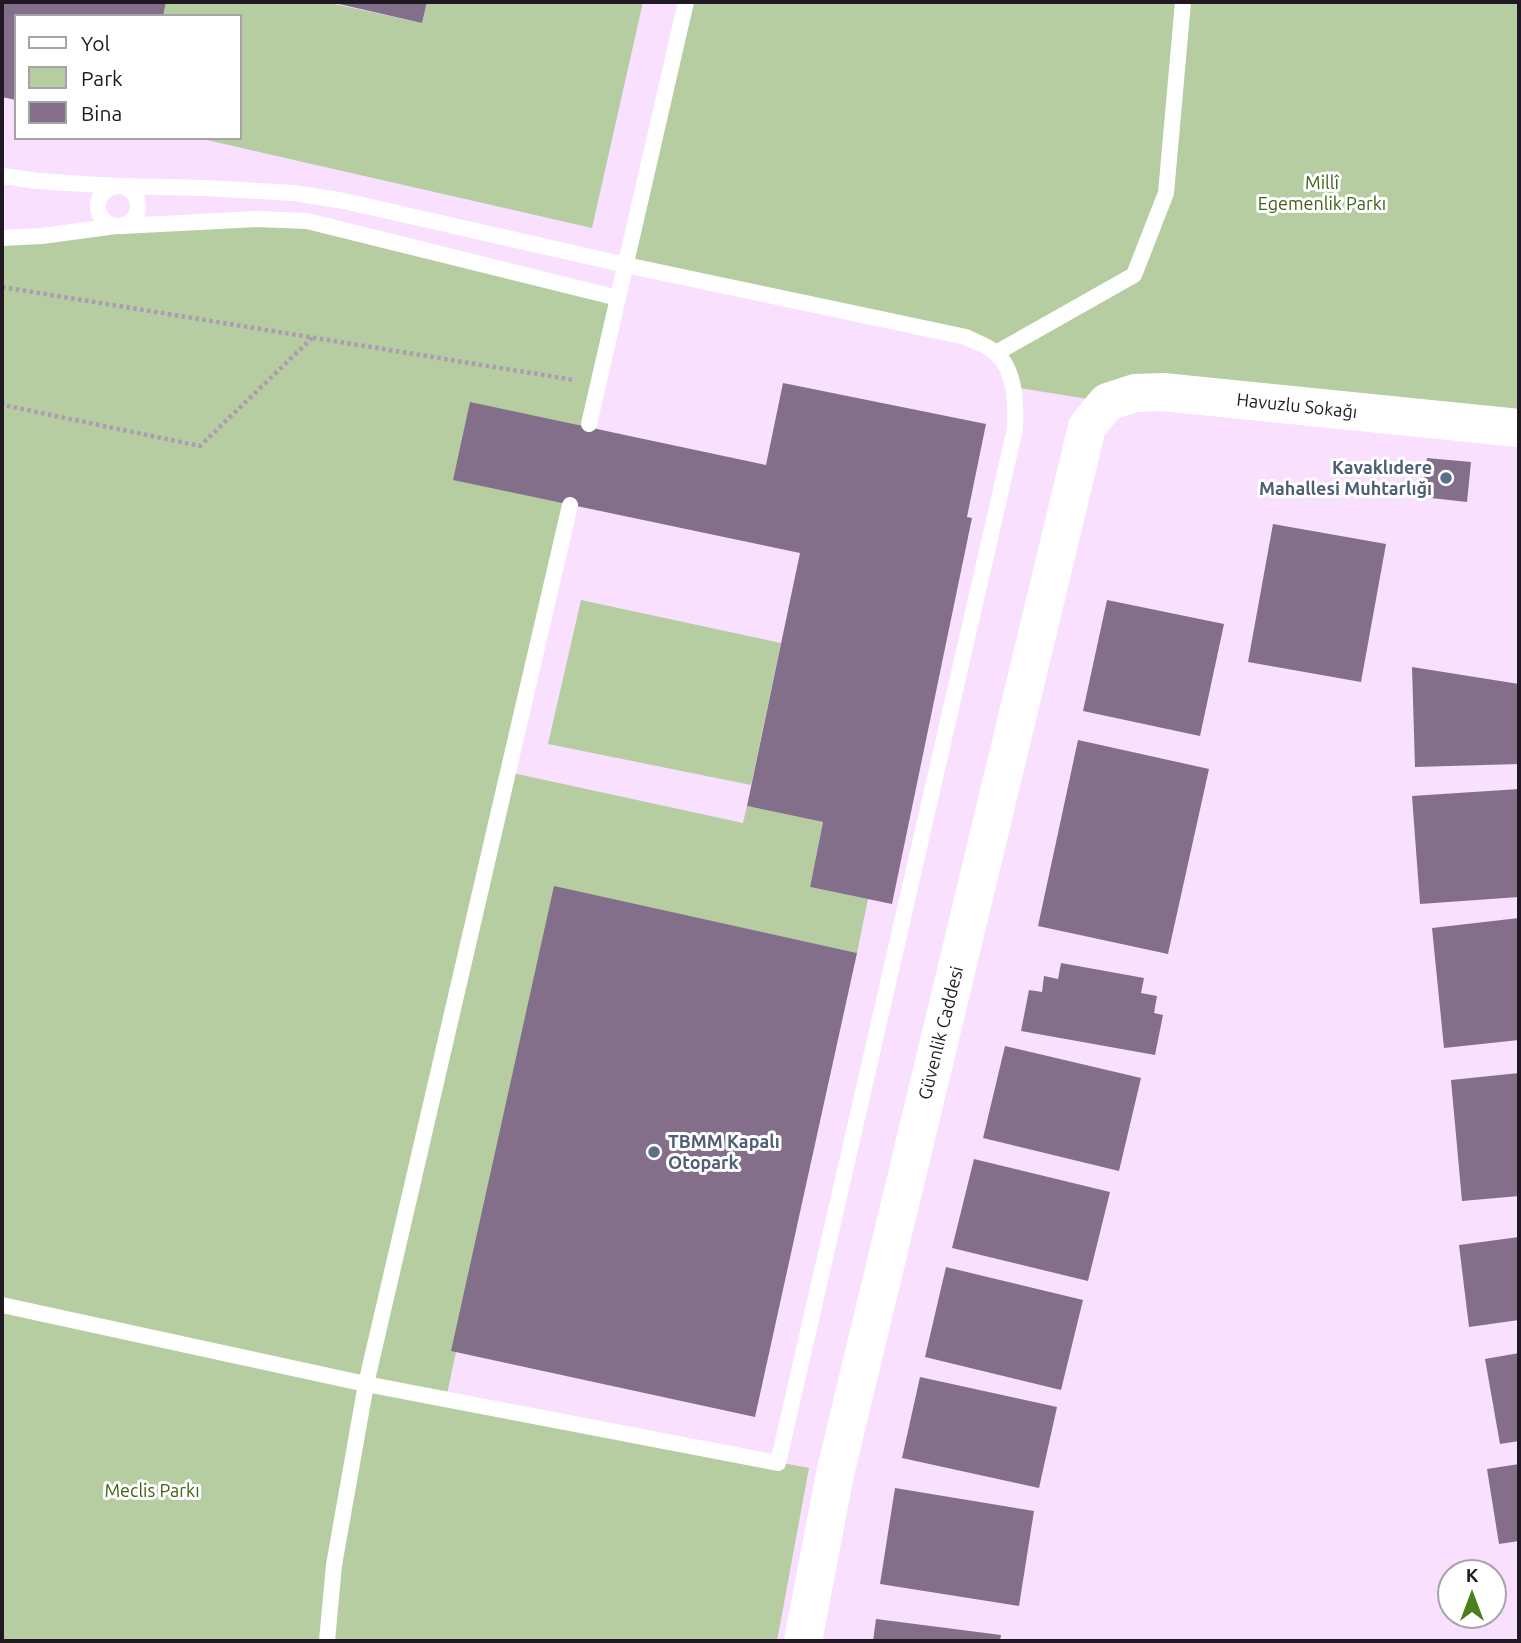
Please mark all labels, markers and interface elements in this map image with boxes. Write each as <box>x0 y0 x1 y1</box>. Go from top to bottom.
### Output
legend <box>14 14 242 140</box>
text: Yol <box>81 31 110 55</box>
text: Park <box>81 66 123 90</box>
text: Bina <box>81 101 122 125</box>
park label: Millî Egemenlik Parkı <box>1258 172 1386 214</box>
street label: Havuzlu Sokağı <box>1236 389 1358 423</box>
place label: Kavaklıdere Mahallesi Muhtarlığı <box>1259 457 1432 500</box>
marker: Kavaklıdere Mahallesi Muhtarlığı <box>1438 470 1454 486</box>
street label: Güvenlik Caddesi <box>914 964 968 1102</box>
place label: TBMM Kapalı Otopark <box>668 1131 780 1174</box>
marker: TBMM Kapalı Otopark <box>646 1144 662 1160</box>
park label: Meclis Parkı <box>104 1480 200 1502</box>
north arrow <box>1437 1559 1507 1629</box>
text: K <box>1466 1564 1478 1586</box>

